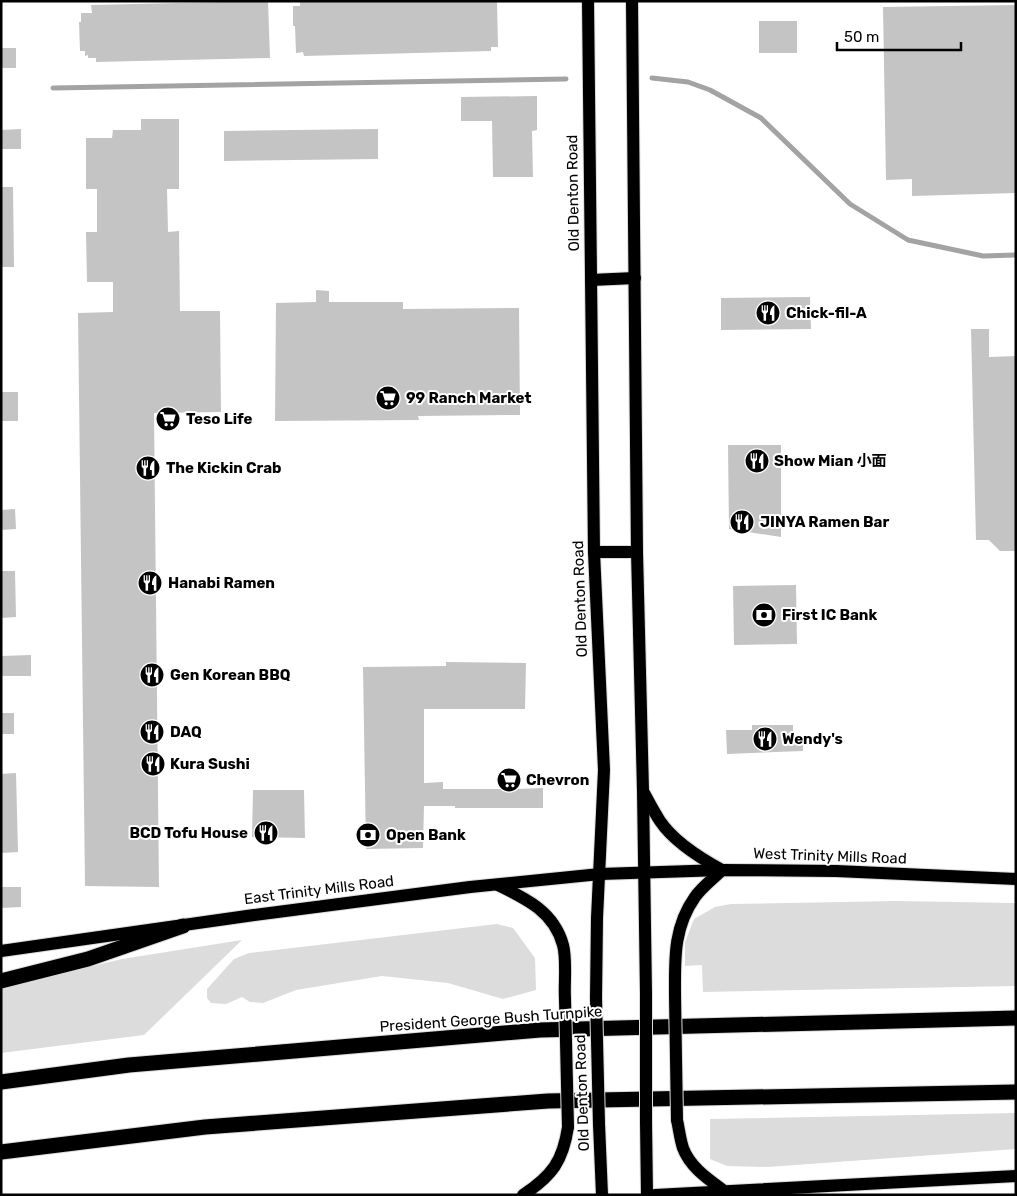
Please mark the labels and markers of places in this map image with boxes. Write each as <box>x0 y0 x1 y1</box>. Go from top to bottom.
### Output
restaurant icon: Chick-fil-A <box>755 300 781 326</box>
place label: Chick-fil-A <box>786 304 867 322</box>
supermarket icon: 99 Ranch Market <box>375 385 401 411</box>
place label: 99 Ranch Market <box>406 389 531 407</box>
supermarket icon: Teso Life <box>155 406 181 432</box>
place label: Teso Life <box>186 410 252 428</box>
restaurant icon: Show Mian 小面 <box>744 448 770 474</box>
place label: Show Mian 小面 <box>774 452 886 470</box>
restaurant icon: The Kickin Crab <box>135 455 161 481</box>
place label: The Kickin Crab <box>166 459 282 477</box>
restaurant icon: JINYA Ramen Bar <box>729 509 755 535</box>
place label: JINYA Ramen Bar <box>760 513 889 531</box>
restaurant icon: Hanabi Ramen <box>137 570 163 596</box>
place label: Hanabi Ramen <box>168 574 275 592</box>
bank icon: First IC Bank <box>751 602 777 628</box>
place label: First IC Bank <box>782 606 877 624</box>
restaurant icon: Gen Korean BBQ <box>139 662 165 688</box>
place label: Gen Korean BBQ <box>170 666 291 684</box>
restaurant icon: DAQ <box>139 719 165 745</box>
place label: DAQ <box>170 723 202 741</box>
restaurant icon: Wendy's <box>752 726 778 752</box>
place label: Wendy's <box>782 730 843 748</box>
restaurant icon: Kura Sushi <box>140 751 166 777</box>
place label: Kura Sushi <box>170 755 250 773</box>
supermarket icon: Chevron <box>496 767 522 793</box>
place label: Chevron <box>526 771 589 789</box>
restaurant icon: BCD Tofu House <box>253 820 279 846</box>
bank icon: Open Bank <box>355 822 381 848</box>
place label: BCD Tofu House <box>129 824 248 842</box>
place label: Open Bank <box>386 826 466 844</box>

